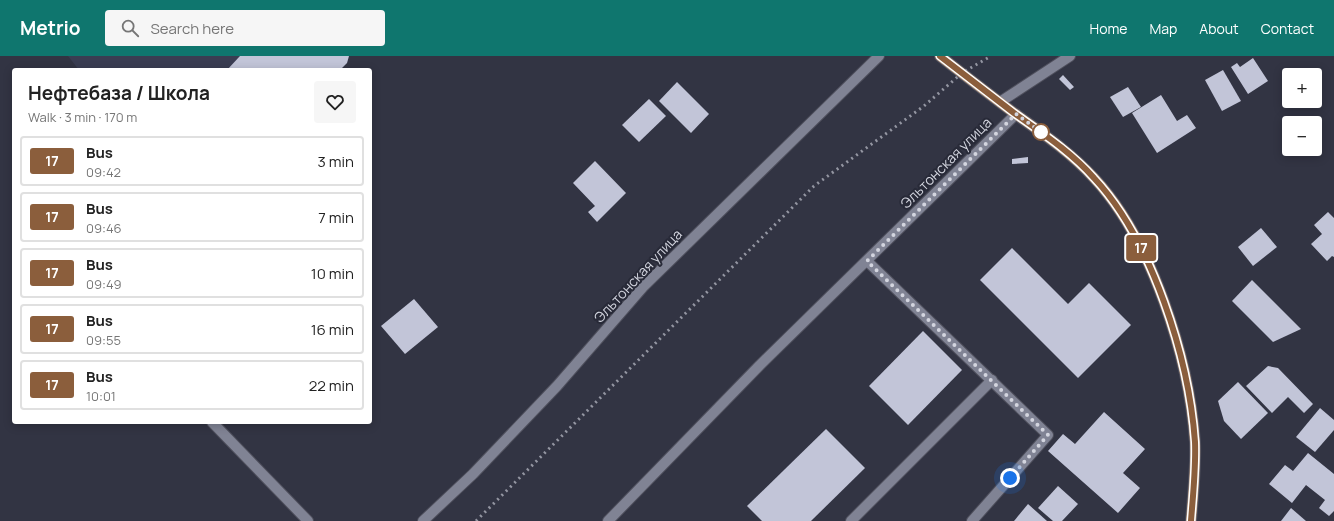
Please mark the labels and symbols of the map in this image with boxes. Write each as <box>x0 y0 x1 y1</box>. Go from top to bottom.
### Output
street label: Эльтонская улица <box>896 113 995 212</box>
unlabelled marker <box>1032 123 1050 141</box>
street label: Эльтонская улица <box>589 225 686 327</box>
line badge: 17 <box>1123 235 1159 261</box>
your location <box>1000 468 1020 488</box>

